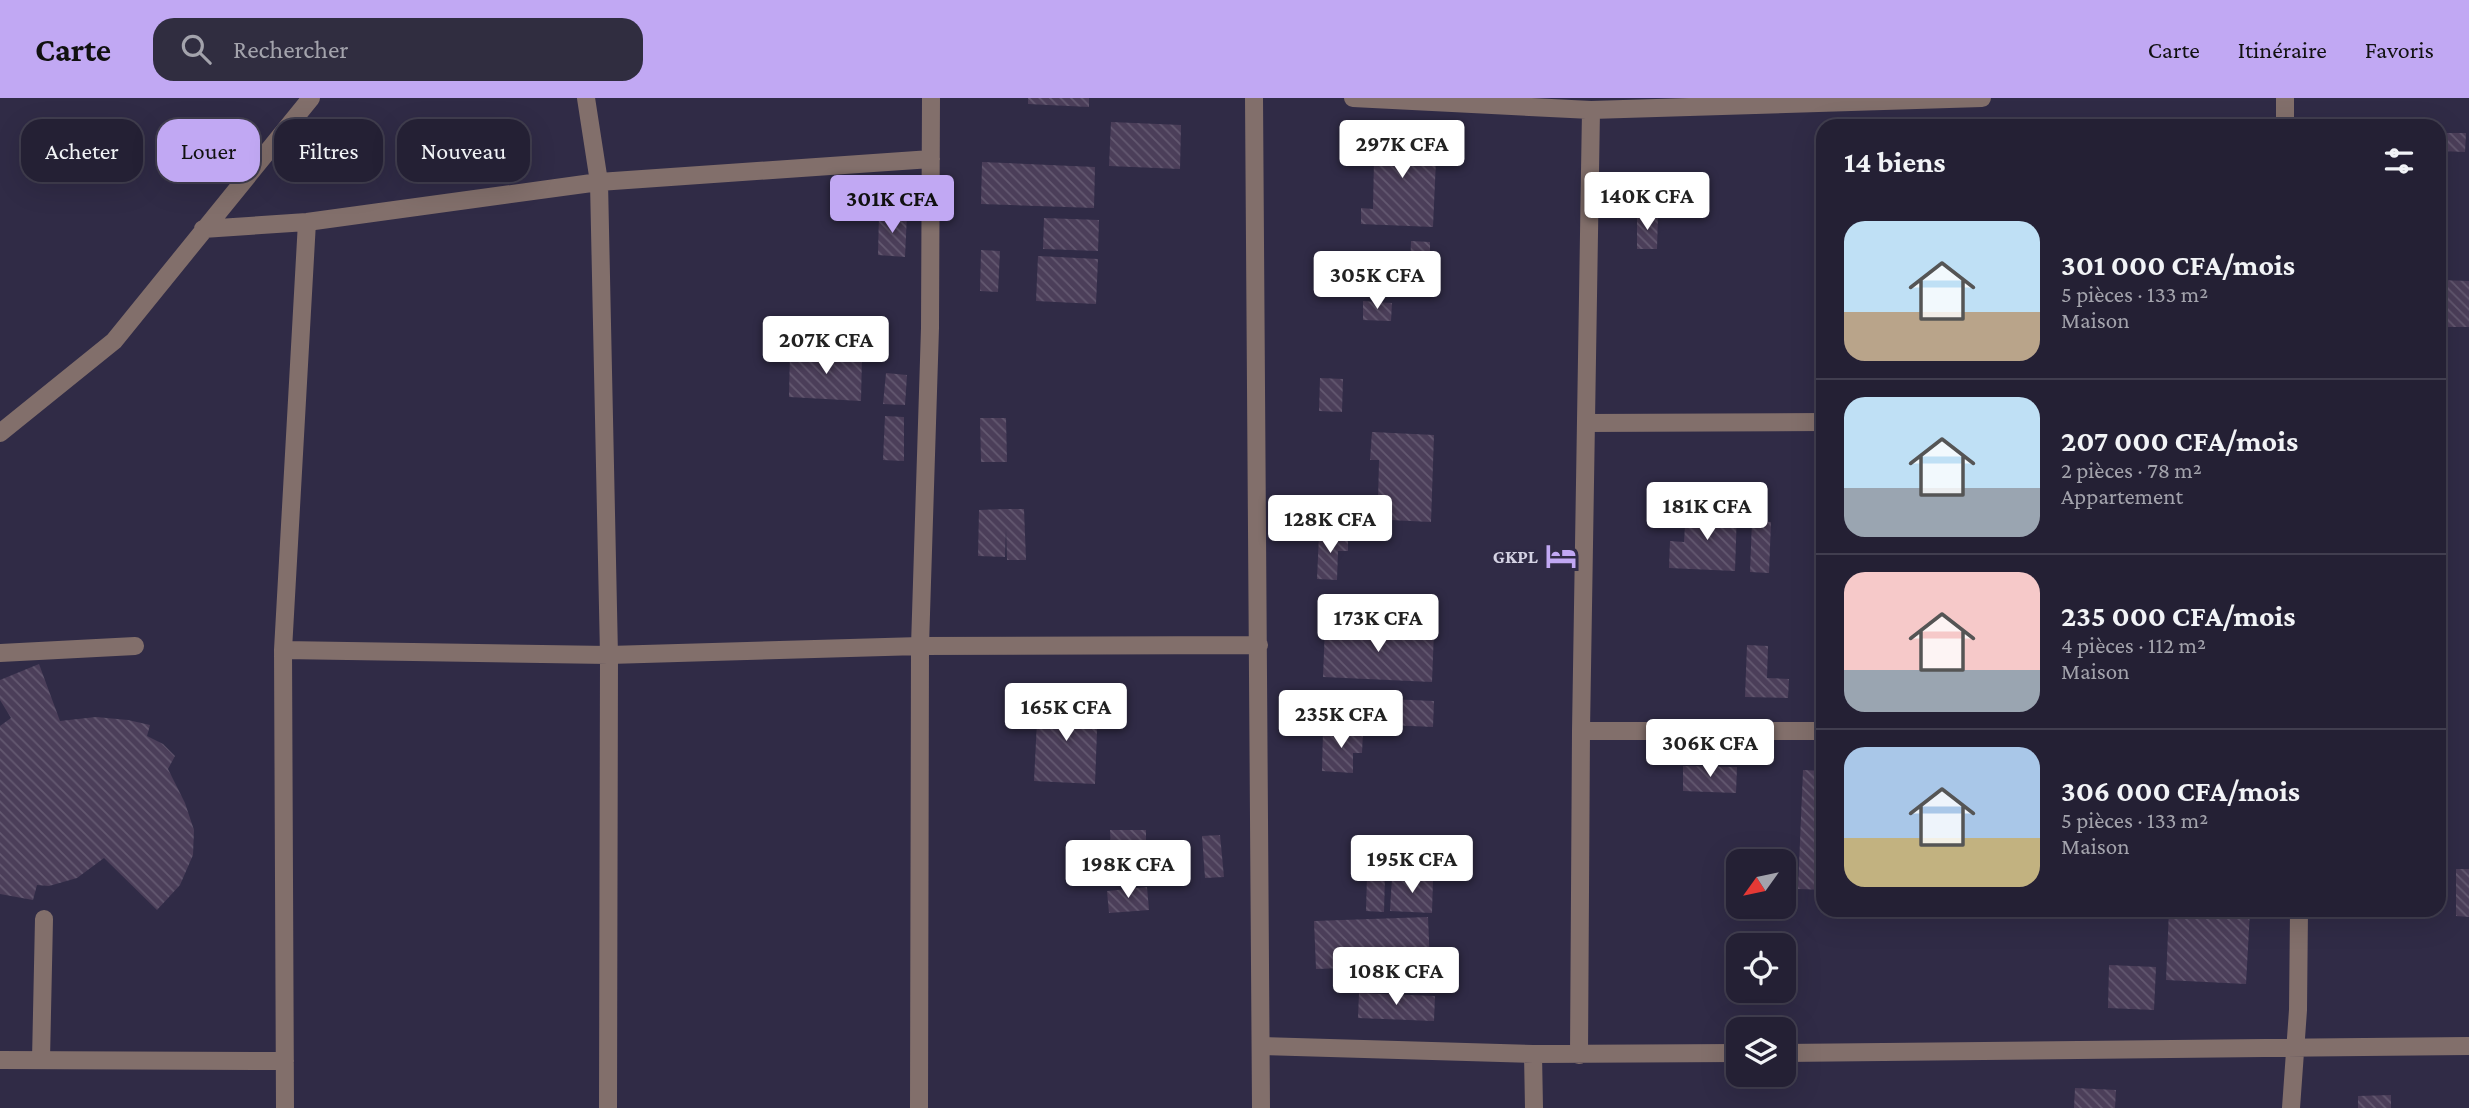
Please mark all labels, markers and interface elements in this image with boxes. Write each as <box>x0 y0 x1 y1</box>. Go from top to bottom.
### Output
search box <box>153 18 643 81</box>
icon: search <box>177 30 215 68</box>
text: Carte <box>35 31 111 68</box>
text: Rechercher <box>233 35 349 64</box>
text: Carte <box>2148 36 2200 63</box>
text: Itinéraire <box>2238 36 2327 63</box>
text: Favoris <box>2365 36 2434 63</box>
chip: Acheter <box>21 119 143 182</box>
chip: Louer <box>157 119 260 182</box>
chip: Filtres <box>274 119 383 182</box>
chip: Nouveau <box>397 119 530 182</box>
pin: 297K CFA <box>1330 120 1474 180</box>
text: 297K CFA <box>1355 130 1449 156</box>
icon: filters <box>2380 142 2418 180</box>
text: 14 biens <box>1844 145 1946 178</box>
pin: 140K CFA <box>1575 172 1719 232</box>
pin: 301K CFA <box>820 176 964 235</box>
text: 140K CFA <box>1600 182 1694 208</box>
text: 301K CFA <box>846 185 938 211</box>
text: 301 000 CFA/mois <box>2061 248 2295 281</box>
icon: home <box>1900 249 1984 333</box>
pin: 305K CFA <box>1305 252 1449 311</box>
text: 305K CFA <box>1330 261 1424 287</box>
text: 5 pièces · 133 m² <box>2061 281 2208 307</box>
text: Maison <box>2061 307 2130 333</box>
pin: 207K CFA <box>754 316 898 376</box>
text: 207K CFA <box>779 326 873 352</box>
text: 207 000 CFA/mois <box>2061 424 2298 457</box>
icon: home <box>1900 425 1984 509</box>
text: 2 pièces · 78 m² <box>2061 457 2202 483</box>
pin: 181K CFA <box>1635 482 1779 542</box>
text: Appartement <box>2061 483 2183 509</box>
text: 181K CFA <box>1663 492 1751 518</box>
pin: 128K CFA <box>1258 496 1402 555</box>
text: 128K CFA <box>1284 505 1376 531</box>
hotel icon: GKPL <box>1544 539 1578 573</box>
place label: GKPL <box>1493 546 1539 567</box>
pin: 173K CFA <box>1306 594 1450 654</box>
text: 235 000 CFA/mois <box>2061 599 2295 632</box>
icon: home <box>1900 600 1984 684</box>
text: 173K CFA <box>1334 604 1422 630</box>
text: 4 pièces · 112 m² <box>2061 632 2206 658</box>
text: Maison <box>2061 658 2130 684</box>
pin: 165K CFA <box>994 684 1138 743</box>
pin: 235K CFA <box>1269 690 1413 750</box>
text: 165K CFA <box>1021 693 1111 719</box>
text: 235K CFA <box>1295 700 1387 726</box>
pin: 306K CFA <box>1638 720 1782 779</box>
text: 306K CFA <box>1662 729 1758 755</box>
text: 306 000 CFA/mois <box>2061 774 2300 807</box>
icon: home <box>1900 775 1984 859</box>
text: 5 pièces · 133 m² <box>2061 807 2208 833</box>
text: Maison <box>2061 833 2130 859</box>
pin: 195K CFA <box>1340 836 1484 895</box>
pin: 198K CFA <box>1056 840 1200 900</box>
text: 195K CFA <box>1367 845 1457 871</box>
north arrow <box>1726 849 1796 919</box>
map controls <box>1726 849 1796 1087</box>
text: 198K CFA <box>1082 850 1174 876</box>
button: locate <box>1726 933 1796 1003</box>
pin: 108K CFA <box>1324 948 1468 1007</box>
text: 108K CFA <box>1349 957 1443 983</box>
button: layers <box>1726 1017 1796 1087</box>

